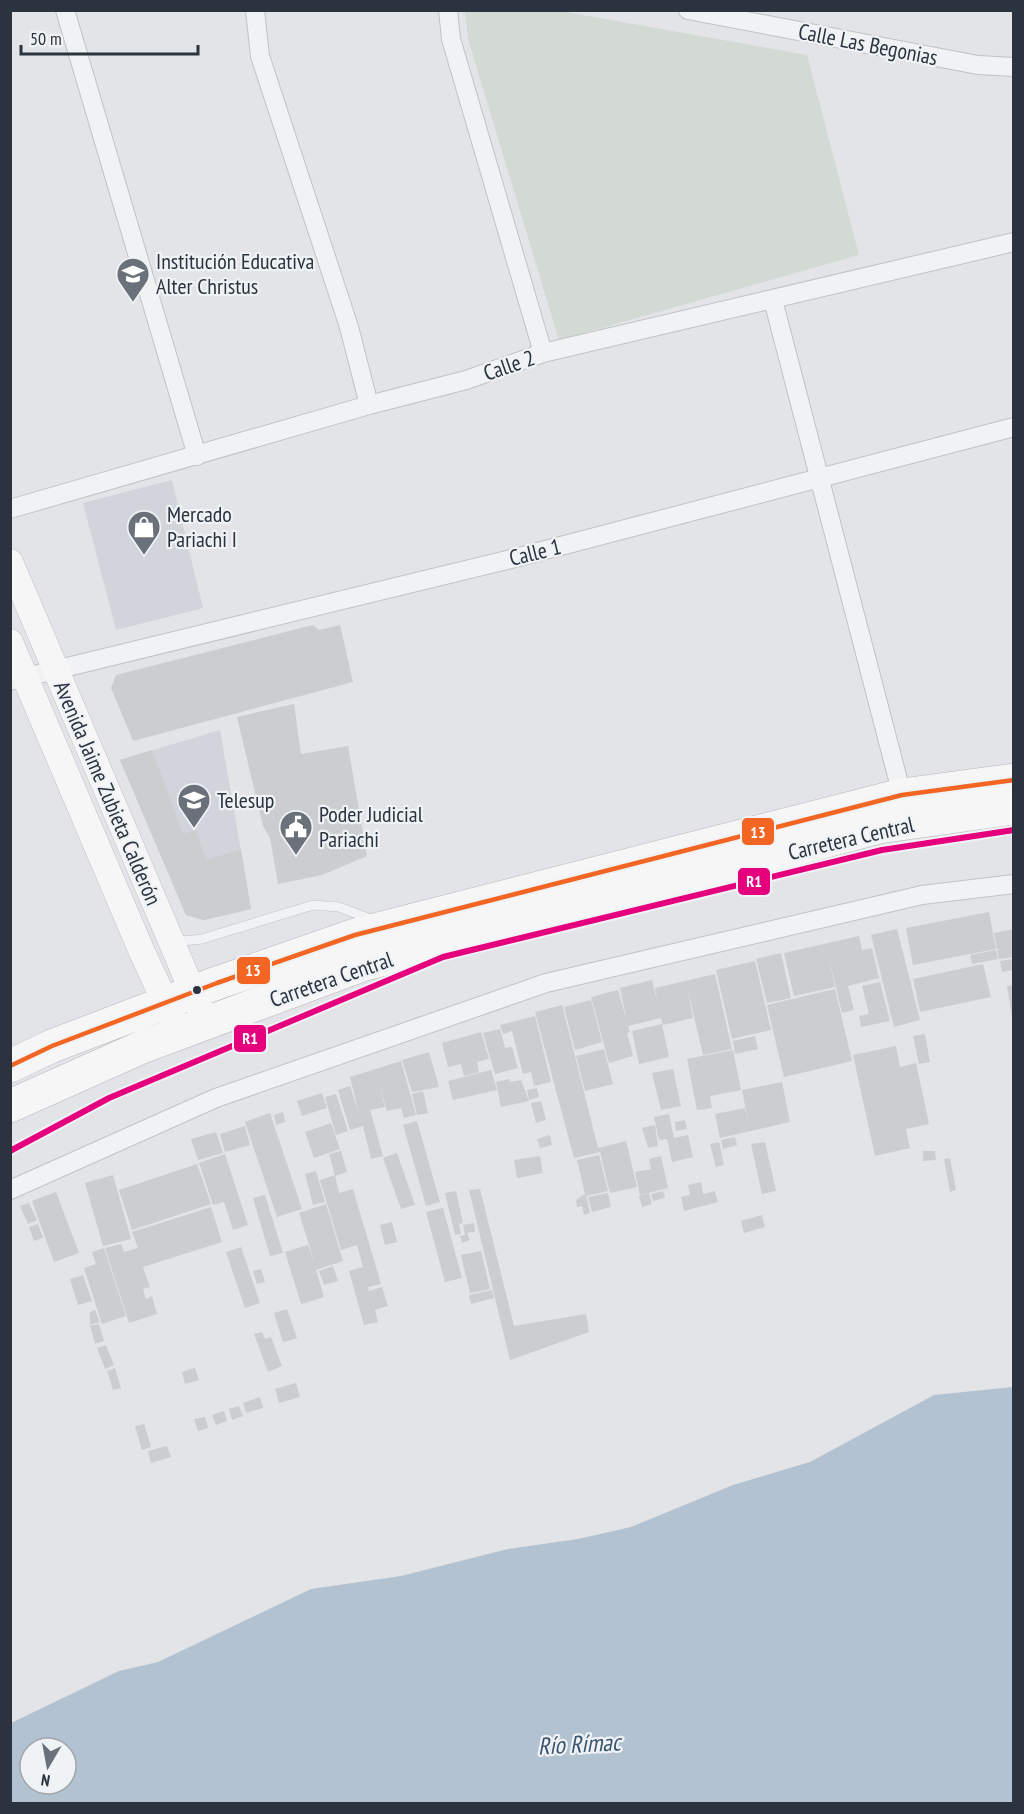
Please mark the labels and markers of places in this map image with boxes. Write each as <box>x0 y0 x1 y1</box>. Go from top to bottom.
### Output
place label: Institución Educativa Alter Christus <box>156 247 314 300</box>
school or university icon: Institución Educativa Alter Christus <box>115 256 151 303</box>
place label: Mercado Pariachi I <box>167 500 237 553</box>
shop icon: Mercado Pariachi I <box>126 509 162 556</box>
school or university icon: Telesup <box>176 782 212 829</box>
place label: Telesup <box>217 786 274 814</box>
place label: Poder Judicial Pariachi <box>319 800 424 853</box>
public building icon: Poder Judicial Pariachi <box>278 809 314 856</box>
unlabelled marker <box>191 984 203 996</box>

